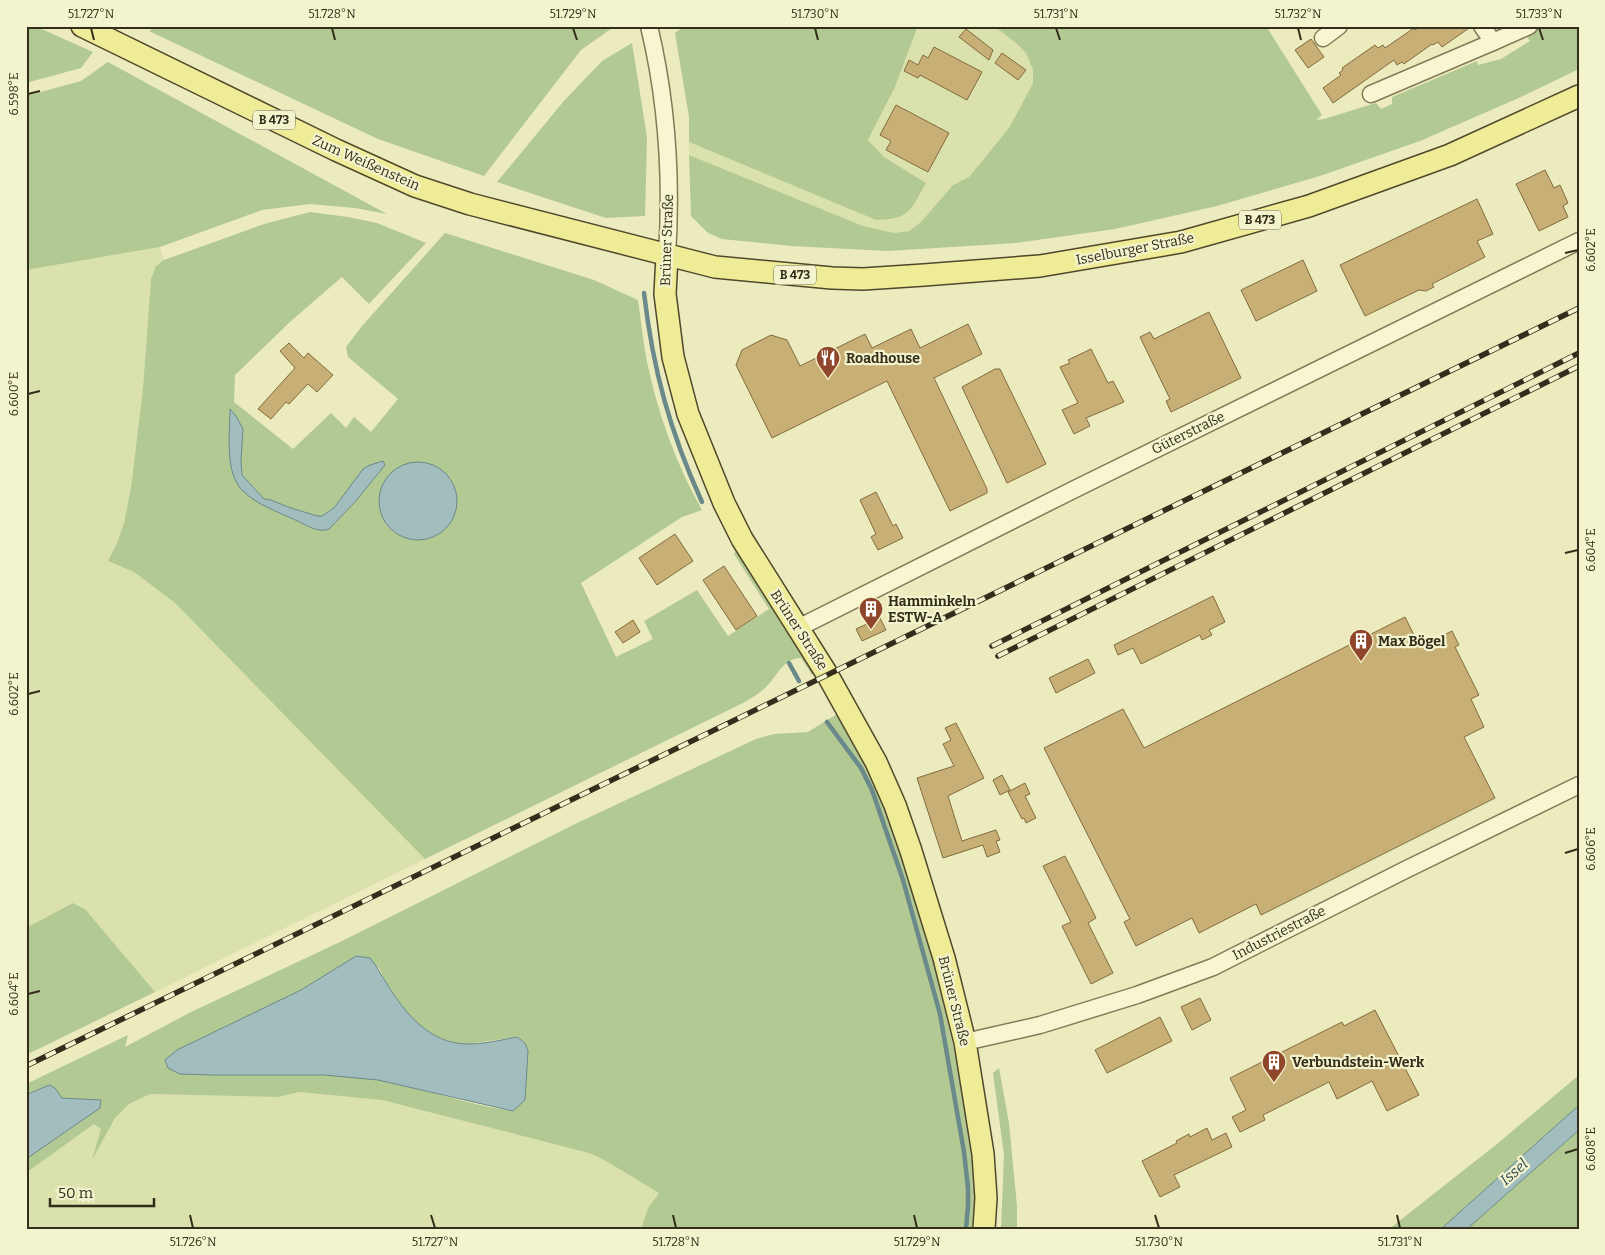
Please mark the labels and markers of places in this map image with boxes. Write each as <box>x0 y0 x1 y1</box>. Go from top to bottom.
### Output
restaurant icon: Roadhouse <box>815 345 841 379</box>
place label: Roadhouse <box>846 350 920 367</box>
place label: Hamminkeln ESTW-A <box>888 593 976 626</box>
building icon: Hamminkeln ESTW-A <box>858 596 884 630</box>
building icon: Max Bögel <box>1348 628 1374 662</box>
place label: Max Bögel <box>1378 633 1446 650</box>
building icon: Verbundstein-Werk <box>1261 1049 1287 1083</box>
place label: Verbundstein-Werk <box>1292 1054 1425 1071</box>

